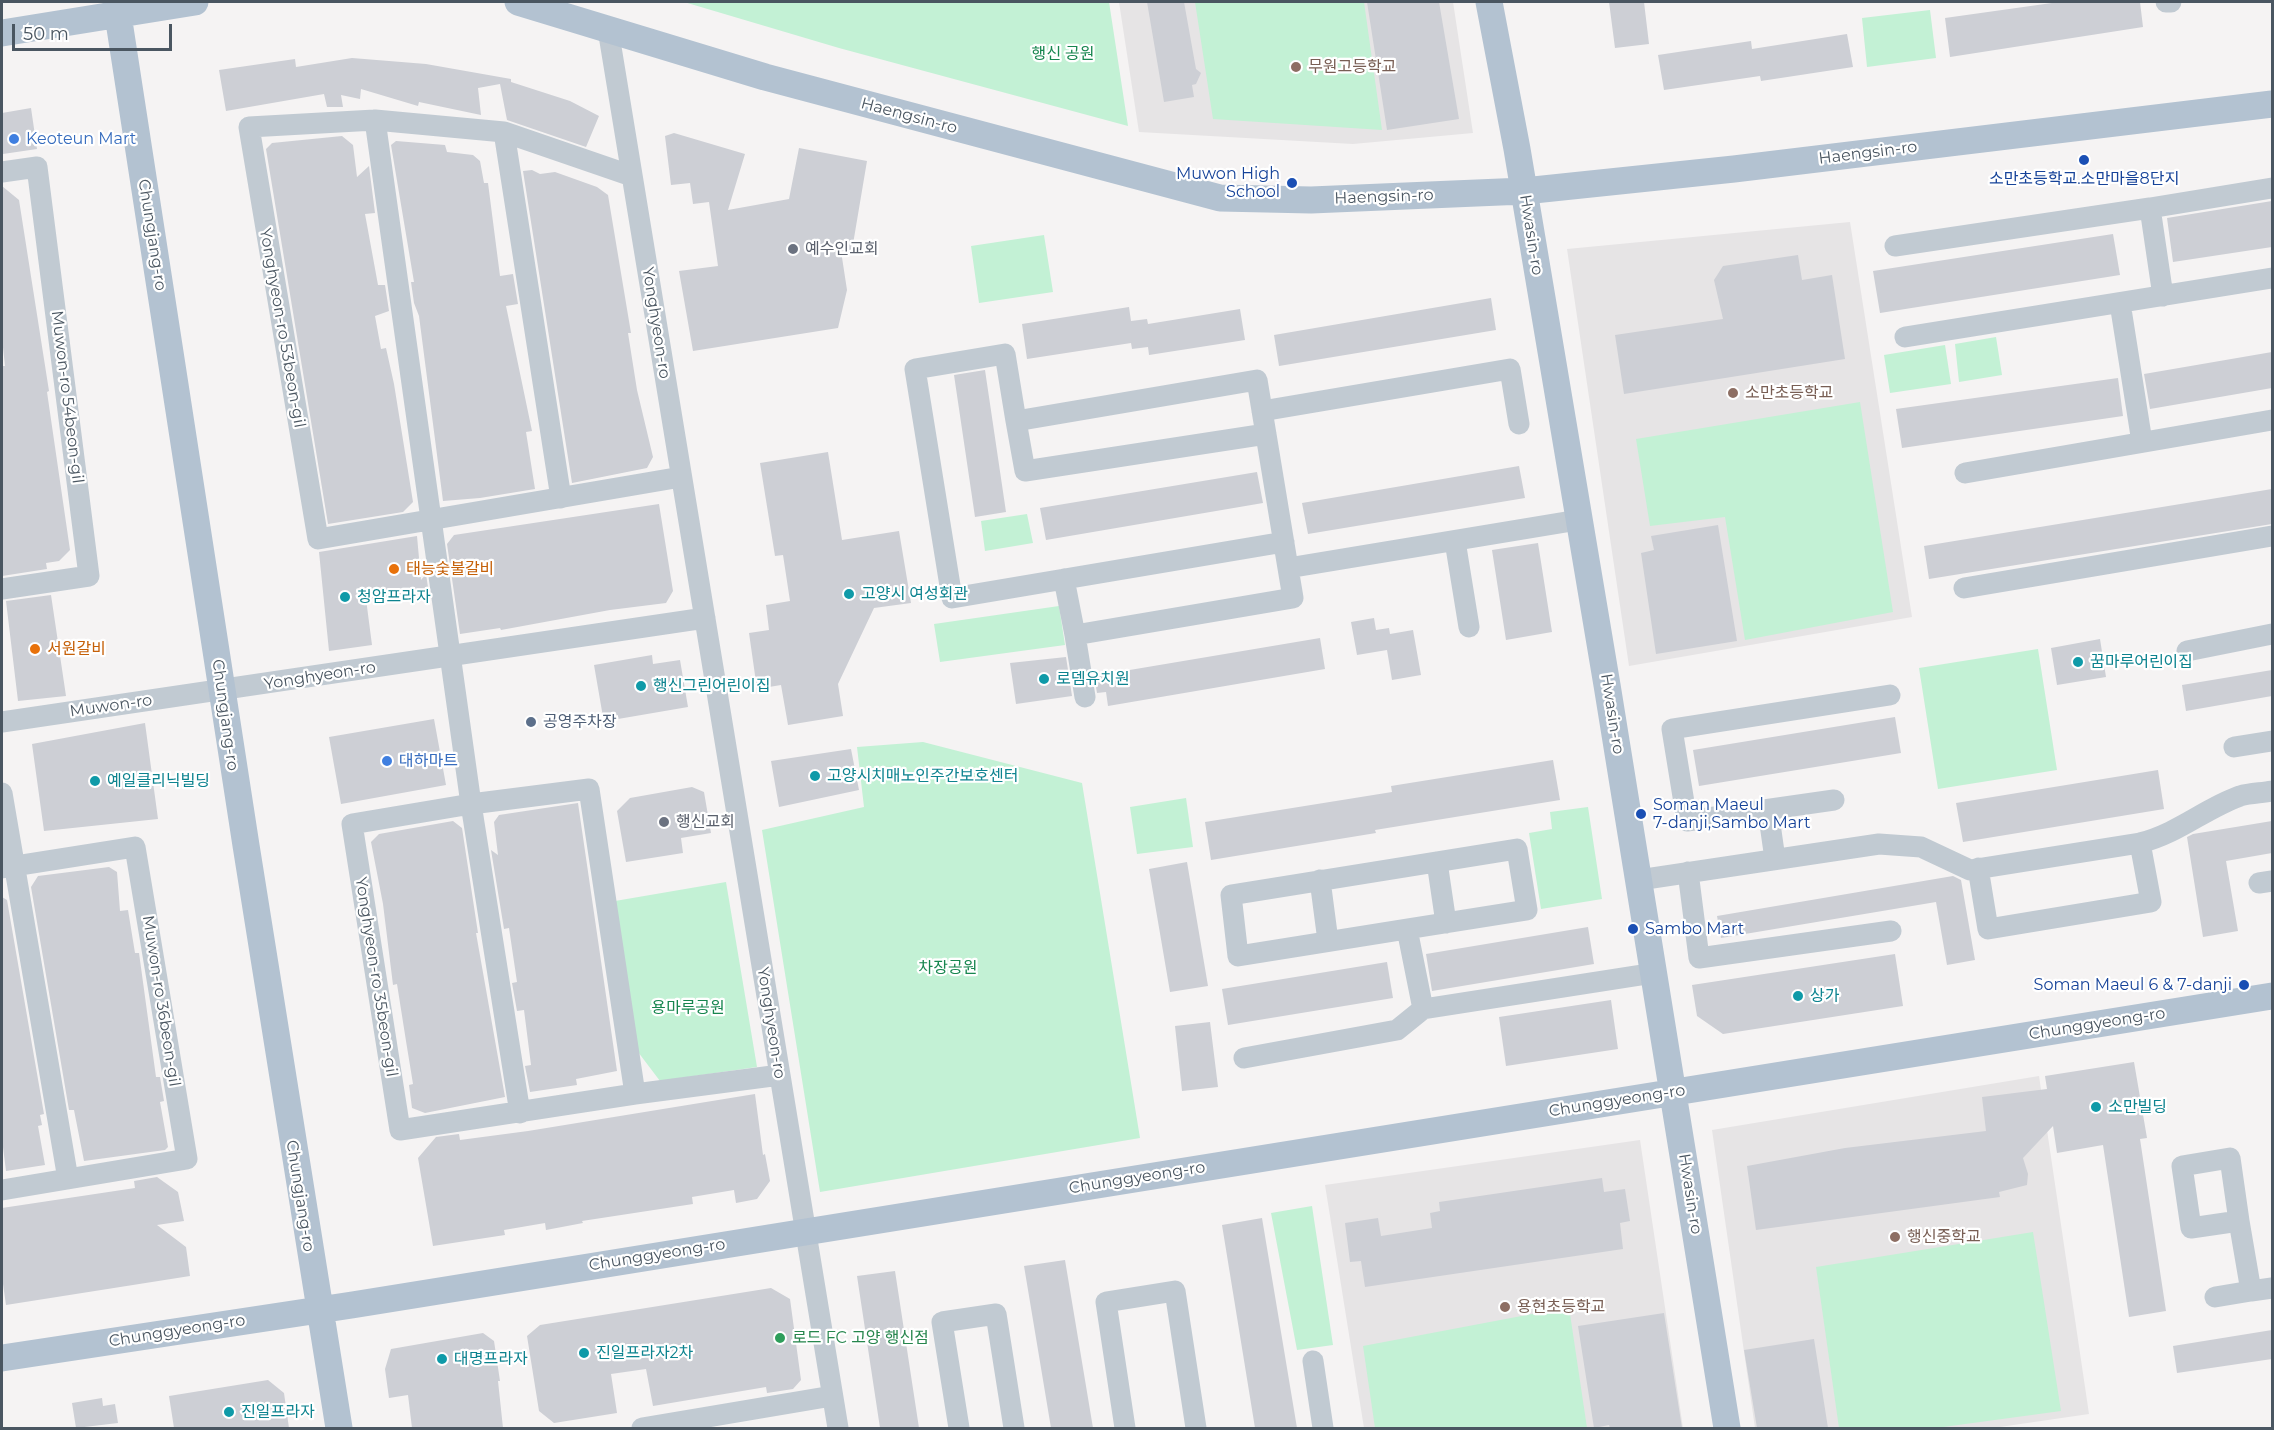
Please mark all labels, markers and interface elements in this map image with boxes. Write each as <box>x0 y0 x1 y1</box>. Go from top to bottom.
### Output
scale bar <box>15 12 176 50</box>
text: 50 m <box>23 23 69 45</box>
park label: 행신 공원 <box>1031 44 1095 64</box>
place label: 무원고등학교 <box>1308 57 1396 77</box>
marker: 무원고등학교 <box>1289 60 1303 74</box>
street label: Haengsin-ro <box>859 94 959 138</box>
place label: Keoteun Mart <box>26 129 136 149</box>
marker: Keoteun Mart <box>7 132 21 146</box>
street label: Haengsin-ro <box>1818 137 1918 169</box>
marker: 소만초등학교.소만마을8단지 <box>2077 153 2091 167</box>
place label: Muwon High School <box>1176 164 1280 202</box>
place label: 소만초등학교.소만마을8단지 <box>1989 169 2179 189</box>
marker: Muwon High School <box>1285 176 1299 190</box>
street label: Chungjang-ro <box>134 178 170 292</box>
street label: Haengsin-ro <box>1334 186 1434 208</box>
street label: Hwasin-ro <box>1515 193 1547 277</box>
street label: Yonghyeon-ro 53beon-gil <box>255 227 309 429</box>
place label: 예수인교회 <box>805 239 879 259</box>
marker: 예수인교회 <box>786 242 800 256</box>
street label: Yonghyeon-ro <box>638 266 674 380</box>
street label: Muwon-ro 54beon-gil <box>47 309 87 485</box>
place label: 소만초등학교 <box>1745 383 1833 403</box>
marker: 소만초등학교 <box>1726 386 1740 400</box>
place label: 태능숯불갈비 <box>406 559 494 579</box>
marker: 태능숯불갈비 <box>387 562 401 576</box>
place label: 고양시 여성회관 <box>861 584 968 604</box>
place label: 청암프라자 <box>357 587 431 607</box>
marker: 고양시 여성회관 <box>842 587 856 601</box>
marker: 청암프라자 <box>338 590 352 604</box>
place label: 서원갈비 <box>47 639 106 659</box>
marker: 서원갈비 <box>28 642 42 656</box>
place label: 꿈마루어린이집 <box>2090 652 2193 672</box>
marker: 꿈마루어린이집 <box>2071 655 2085 669</box>
street label: Chungjang-ro <box>208 658 242 772</box>
street label: Yonghyeon-ro <box>263 658 377 694</box>
place label: 로뎀유치원 <box>1056 669 1130 689</box>
marker: 로뎀유치원 <box>1037 672 1051 686</box>
street label: Hwasin-ro <box>1596 672 1628 756</box>
place label: 행신그린어린이집 <box>653 676 771 696</box>
marker: 행신그린어린이집 <box>634 679 648 693</box>
street label: Muwon-ro <box>69 691 153 721</box>
place label: 공영주차장 <box>543 712 617 732</box>
marker: 공영주차장 <box>524 715 538 729</box>
place label: 대하마트 <box>399 751 458 771</box>
marker: 대하마트 <box>380 754 394 768</box>
place label: 고양시치매노인주간보호센터 <box>827 766 1018 786</box>
marker: 고양시치매노인주간보호센터 <box>808 769 822 783</box>
place label: 예일클리닉빌딩 <box>107 771 210 791</box>
marker: 예일클리닉빌딩 <box>88 774 102 788</box>
place label: Soman Maeul 7-danji,Sambo Mart <box>1653 795 1810 833</box>
marker: Soman Maeul 7-danji,Sambo Mart <box>1634 807 1648 821</box>
place label: 행신교회 <box>676 812 735 832</box>
marker: 행신교회 <box>657 815 671 829</box>
street label: Yonghyeon-ro 35beon-gil <box>351 876 401 1078</box>
street label: Muwon-ro 36beon-gil <box>138 914 184 1088</box>
place label: Sambo Mart <box>1645 919 1744 939</box>
marker: Sambo Mart <box>1626 922 1640 936</box>
park label: 차장공원 <box>919 958 977 978</box>
street label: Yonghyeon-ro <box>753 966 789 1080</box>
place label: Soman Maeul 6 & 7-danji <box>2034 975 2232 995</box>
marker: Soman Maeul 6 & 7-danji <box>2237 978 2251 992</box>
place label: 상가 <box>1810 986 1839 1006</box>
marker: 상가 <box>1791 989 1805 1003</box>
park label: 용마루공원 <box>651 998 725 1018</box>
street label: Chunggyeong-ro <box>2027 1004 2167 1044</box>
street label: Chunggyeong-ro <box>1547 1081 1687 1121</box>
place label: 소만빌딩 <box>2108 1097 2167 1117</box>
marker: 소만빌딩 <box>2089 1100 2103 1114</box>
street label: Chungjang-ro <box>282 1139 318 1253</box>
street label: Hwasin-ro <box>1674 1152 1706 1236</box>
street label: Chunggyeong-ro <box>1067 1158 1207 1198</box>
place label: 행신중학교 <box>1907 1227 1981 1247</box>
marker: 행신중학교 <box>1888 1230 1902 1244</box>
street label: Chunggyeong-ro <box>587 1235 727 1275</box>
place label: 용현초등학교 <box>1517 1297 1605 1317</box>
marker: 용현초등학교 <box>1498 1300 1512 1314</box>
street label: Chunggyeong-ro <box>107 1311 247 1351</box>
place label: 로드 FC 고양 행신점 <box>792 1328 929 1348</box>
marker: 로드 FC 고양 행신점 <box>773 1331 787 1345</box>
place label: 진일프라자2차 <box>596 1343 693 1363</box>
marker: 진일프라자2차 <box>577 1346 591 1360</box>
place label: 대명프라자 <box>454 1349 528 1369</box>
marker: 대명프라자 <box>435 1352 449 1366</box>
place label: 진일프라자 <box>241 1402 315 1422</box>
marker: 진일프라자 <box>222 1405 236 1419</box>

